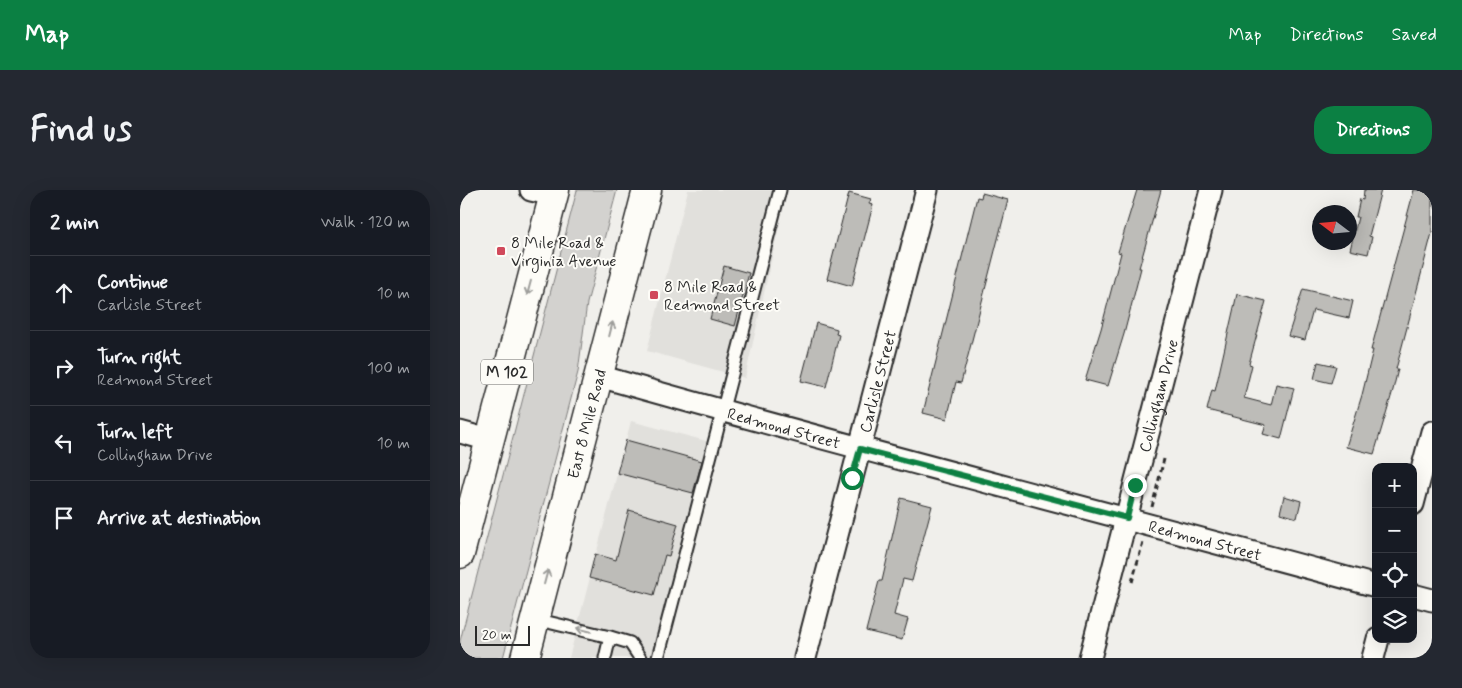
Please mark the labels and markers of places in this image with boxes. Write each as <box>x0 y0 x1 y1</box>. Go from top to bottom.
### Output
place label: 8 Mile Road & Virginia Avenue <box>511 233 616 273</box>
marker: 8 Mile Road & Virginia Avenue <box>495 245 507 257</box>
place label: 8 Mile Road & Redmond Street <box>664 277 781 316</box>
marker: 8 Mile Road & Redmond Street <box>648 289 660 301</box>

